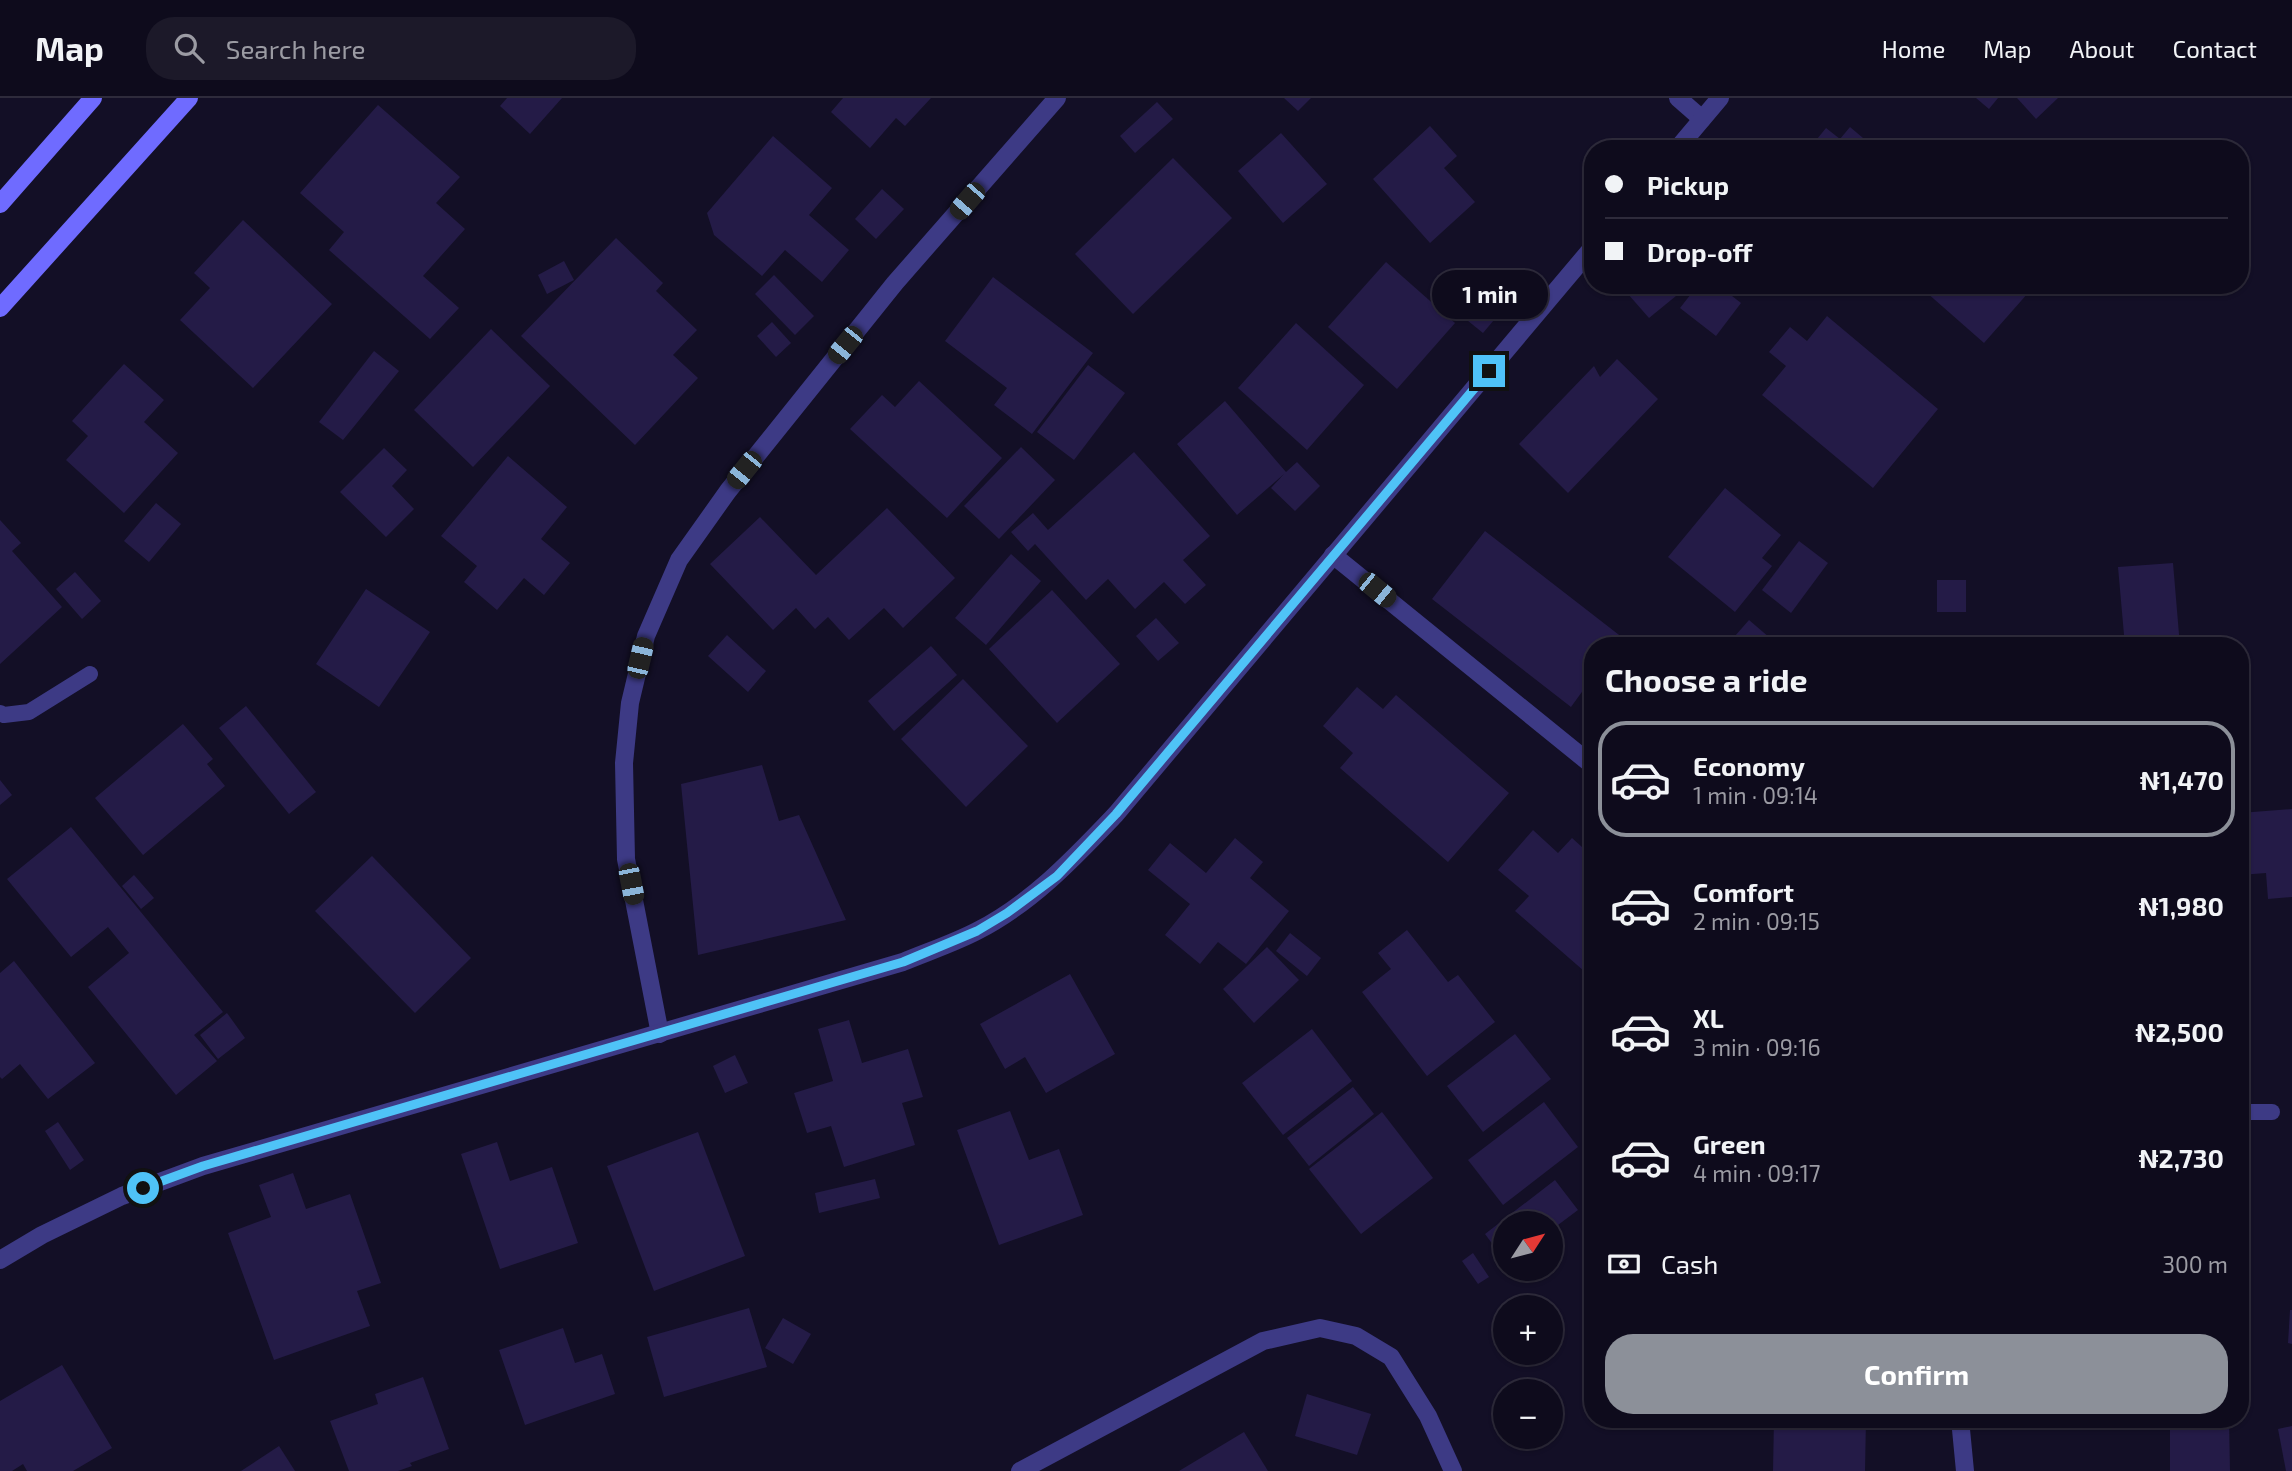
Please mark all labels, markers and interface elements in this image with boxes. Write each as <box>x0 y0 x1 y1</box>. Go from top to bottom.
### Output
search box <box>146 17 636 80</box>
text: Map <box>35 28 104 68</box>
icon: search <box>170 29 208 67</box>
text: Search here <box>226 33 365 64</box>
text: Home <box>1882 34 1945 63</box>
text: Map <box>1983 34 2031 63</box>
text: About <box>2069 34 2135 63</box>
text: Contact <box>2173 34 2257 63</box>
text: Pickup <box>1647 169 1729 200</box>
car <box>946 178 989 224</box>
text: Drop-off <box>1647 236 1752 267</box>
callout: 1 min <box>1431 270 1547 318</box>
text: 1 min <box>1462 280 1518 308</box>
car <box>824 322 867 368</box>
route end <box>1473 355 1505 387</box>
car <box>723 447 766 493</box>
car <box>1355 569 1400 611</box>
car <box>626 635 655 681</box>
text: Choose a ride <box>1605 660 1808 698</box>
icon: car <box>1609 748 1672 811</box>
text: Economy <box>1693 750 1805 781</box>
text: ₦1,470 <box>2140 764 2224 795</box>
text: 1 min · 09:14 <box>1693 781 1818 809</box>
car <box>617 861 646 907</box>
icon: car <box>1609 874 1672 937</box>
text: Comfort <box>1693 876 1794 907</box>
text: ₦1,980 <box>2138 890 2224 921</box>
text: 2 min · 09:15 <box>1693 907 1820 935</box>
icon: car <box>1609 1000 1672 1063</box>
text: XL <box>1693 1002 1724 1033</box>
text: ₦2,500 <box>2135 1016 2224 1047</box>
text: 3 min · 09:16 <box>1693 1033 1821 1061</box>
icon: car <box>1609 1126 1672 1189</box>
text: Green <box>1693 1128 1766 1159</box>
text: ₦2,730 <box>2138 1142 2224 1173</box>
text: 4 min · 09:17 <box>1693 1159 1821 1187</box>
route start <box>127 1172 159 1204</box>
north arrow <box>1493 1211 1563 1281</box>
map controls <box>1493 1211 1563 1449</box>
icon: cash <box>1605 1245 1643 1283</box>
text: Cash <box>1661 1248 1718 1279</box>
text: 300 m <box>2162 1250 2228 1278</box>
button: + <box>1493 1295 1563 1365</box>
button: Confirm <box>1605 1334 2228 1414</box>
button: − <box>1493 1379 1563 1449</box>

